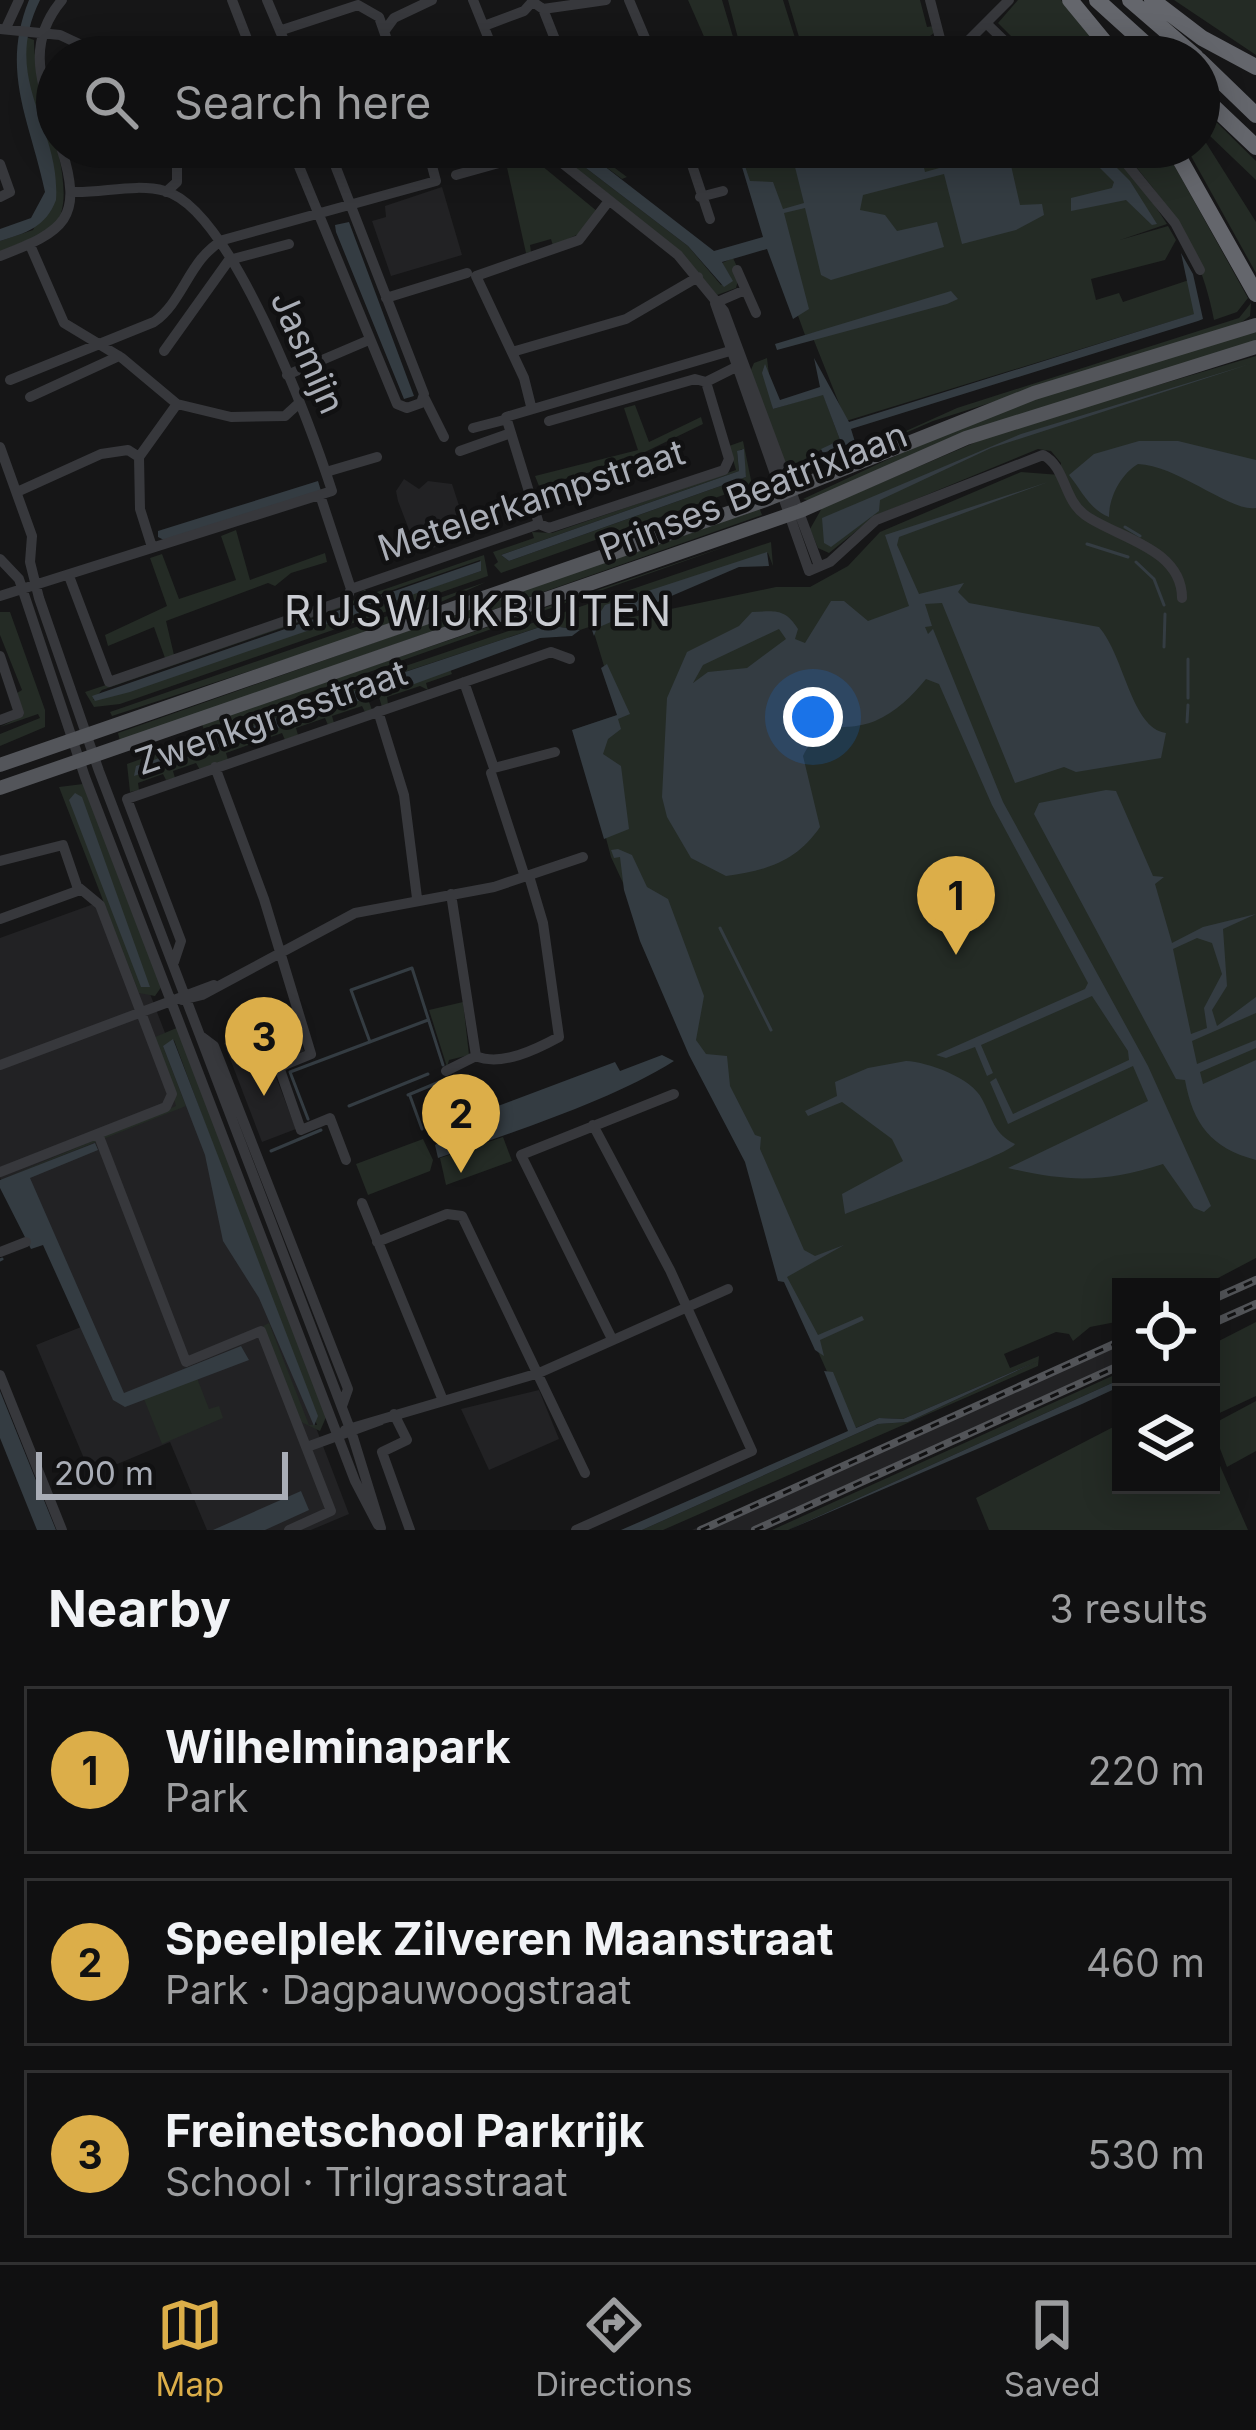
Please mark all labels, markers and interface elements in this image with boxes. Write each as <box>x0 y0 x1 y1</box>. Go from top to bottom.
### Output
search box <box>36 36 1220 168</box>
icon: search <box>78 69 144 135</box>
text: Search here <box>174 75 431 130</box>
street label: Jasmijn <box>261 284 355 420</box>
street label: Prinses Beatrixlaan <box>593 412 913 570</box>
street label: Metelerkampstraat <box>372 430 690 570</box>
district label: RIJSWIJKBUITEN <box>284 585 674 636</box>
street label: Zwenkgrasstraat <box>130 650 413 784</box>
your location <box>783 687 843 747</box>
pin: 1 <box>917 856 995 955</box>
pin: 3 <box>225 997 303 1096</box>
pin: 2 <box>422 1074 500 1173</box>
map controls <box>1112 1278 1220 1494</box>
button: locate <box>1112 1278 1220 1386</box>
button: layers <box>1112 1386 1220 1494</box>
scale bar <box>36 1446 288 1499</box>
text: 200 m <box>54 1453 154 1493</box>
text: Nearby <box>48 1578 231 1639</box>
text: 3 results <box>1050 1585 1208 1632</box>
text: Wilhelminapark <box>165 1719 511 1774</box>
text: 1 <box>82 1747 98 1794</box>
text: 220 m <box>1088 1747 1205 1794</box>
text: Park <box>165 1774 249 1821</box>
text: Speelplek Zilveren Maanstraat <box>165 1911 834 1966</box>
text: 2 <box>78 1939 102 1986</box>
text: 460 m <box>1086 1939 1205 1986</box>
text: Park · Dagpauwoogstraat <box>165 1966 631 2013</box>
text: Freinetschool Parkrijk <box>165 2103 644 2158</box>
text: 3 <box>77 2131 103 2178</box>
text: 530 m <box>1087 2131 1205 2178</box>
text: School · Trilgrasstraat <box>165 2158 568 2205</box>
tab: Map <box>156 2292 224 2404</box>
tab: Directions <box>535 2292 693 2404</box>
tab: Saved <box>1004 2292 1100 2404</box>

